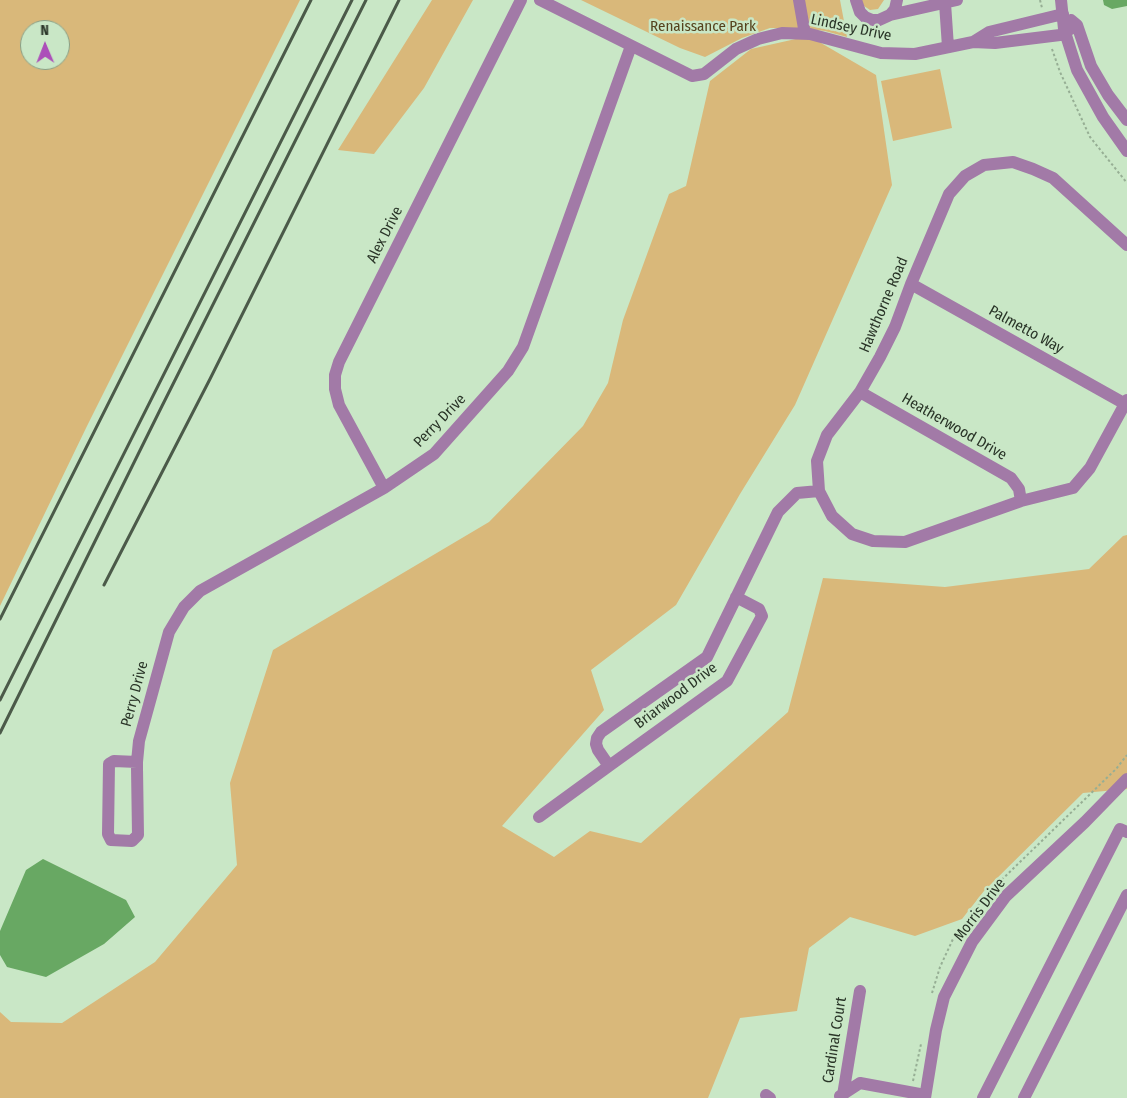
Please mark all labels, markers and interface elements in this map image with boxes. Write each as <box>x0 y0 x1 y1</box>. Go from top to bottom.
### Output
street label: Lindsey Drive <box>809 11 893 45</box>
park label: Renaissance Park <box>650 18 756 36</box>
north arrow <box>20 20 70 70</box>
text: N <box>40 22 49 39</box>
street label: Alex Drive <box>363 204 407 266</box>
street label: Hawthorne Road <box>856 255 912 355</box>
street label: Palmetto Way <box>985 302 1067 358</box>
street label: Heatherwood Drive <box>898 390 1010 464</box>
street label: Perry Drive <box>410 391 470 451</box>
street label: Perry Drive <box>118 659 152 729</box>
street label: Briarwood Drive <box>631 659 721 733</box>
street label: Morris Drive <box>950 875 1010 945</box>
street label: Cardinal Court <box>819 996 851 1084</box>

